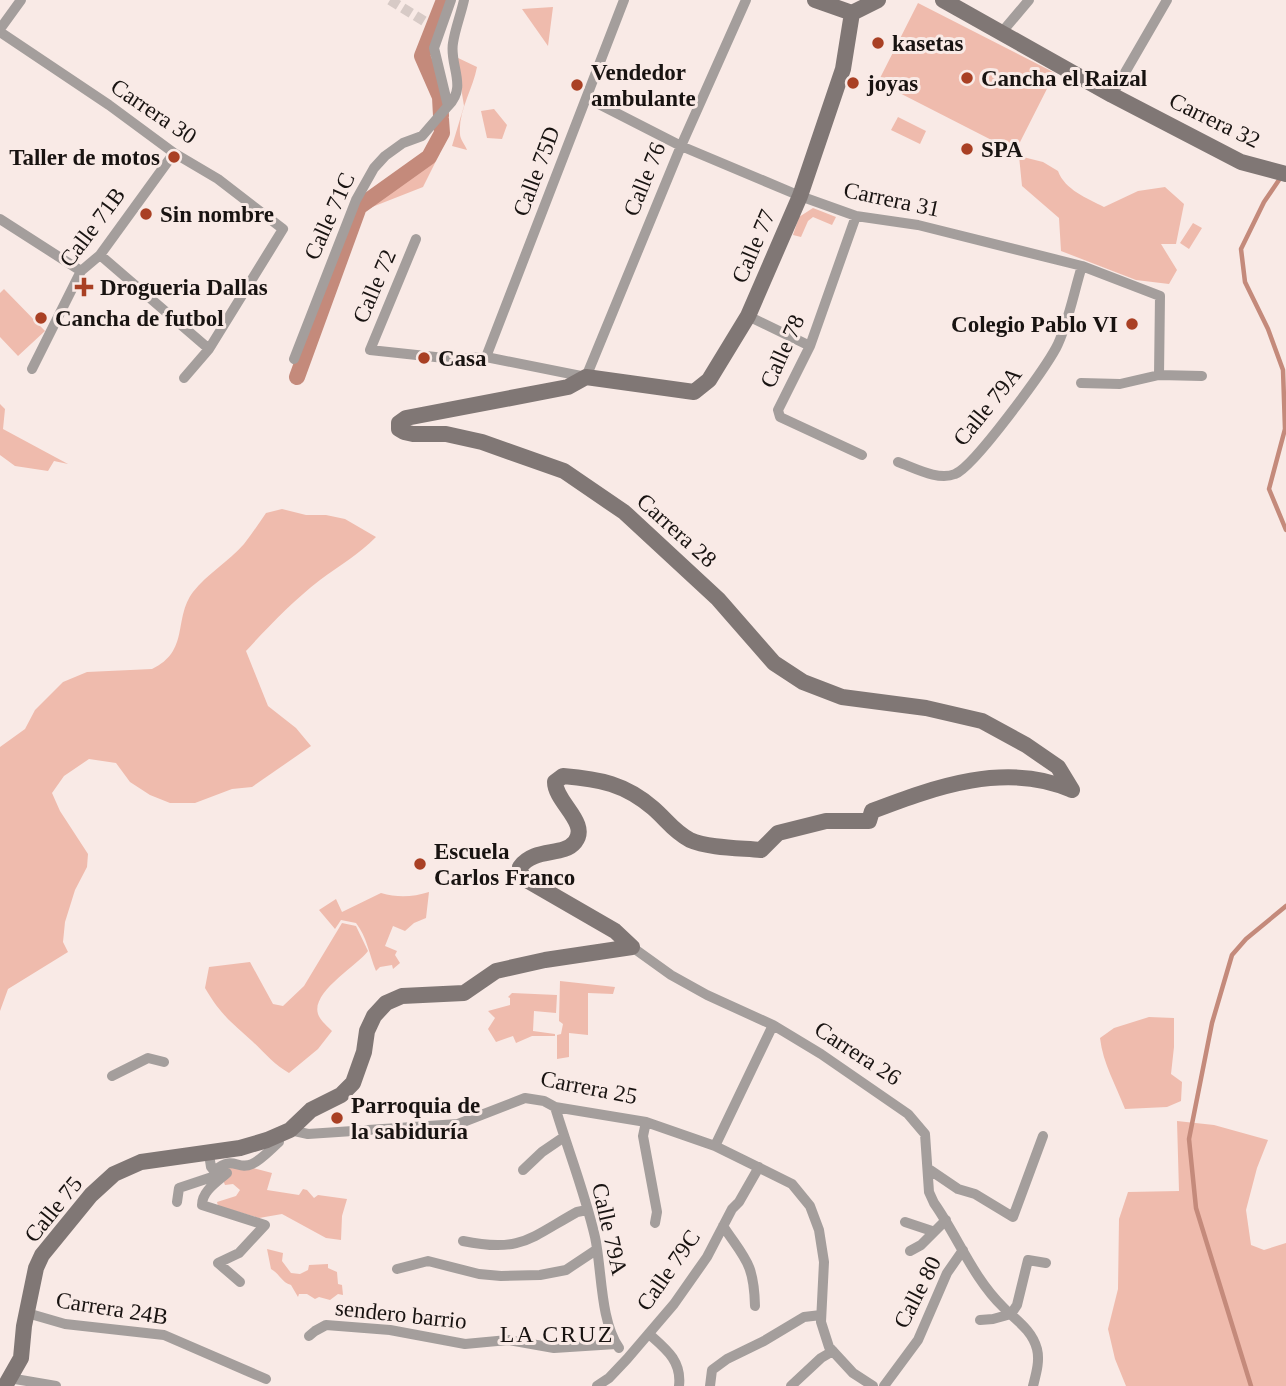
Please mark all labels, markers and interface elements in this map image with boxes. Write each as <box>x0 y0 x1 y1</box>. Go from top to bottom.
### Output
place label: kasetas <box>892 31 964 56</box>
marker: kasetas <box>870 35 886 51</box>
place label: Vendedor ambulante <box>591 60 696 111</box>
place label: Cancha el Raizal <box>981 66 1147 91</box>
marker: Cancha el Raizal <box>959 70 975 86</box>
place label: joyas <box>866 71 918 96</box>
street label: Carrera 30 <box>106 74 201 149</box>
marker: joyas <box>845 75 861 91</box>
marker: Vendedor ambulante <box>569 77 585 93</box>
street label: Carrera 32 <box>1165 88 1264 153</box>
street label: Calle 75D <box>508 123 565 219</box>
place label: SPA <box>981 137 1023 162</box>
street label: Calle 76 <box>618 139 671 220</box>
marker: SPA <box>959 141 975 157</box>
place label: Taller de motos <box>9 145 160 170</box>
marker: Taller de motos <box>166 149 182 165</box>
street label: Calle 71C <box>299 169 360 264</box>
street label: Carrera 31 <box>842 177 942 222</box>
street label: Calle 71B <box>55 183 130 272</box>
place label: Sin nombre <box>160 202 274 227</box>
marker: Sin nombre <box>138 206 154 222</box>
street label: Calle 77 <box>727 206 780 287</box>
street label: Calle 72 <box>348 246 401 327</box>
place label: Drogueria Dallas <box>100 275 268 300</box>
marker: Drogueria Dallas <box>74 277 94 297</box>
place label: Cancha de futbol <box>55 306 224 331</box>
marker: Cancha de futbol <box>33 310 49 326</box>
street label: Calle 78 <box>755 311 810 392</box>
place label: Colegio Pablo VI <box>951 312 1118 337</box>
marker: Colegio Pablo VI <box>1124 316 1140 332</box>
place label: Casa <box>438 346 487 371</box>
marker: Casa <box>416 350 432 366</box>
street label: Calle 79A <box>948 362 1027 451</box>
street label: Carrera 28 <box>632 488 721 572</box>
place label: Escuela Carlos Franco <box>434 839 575 890</box>
marker: Escuela Carlos Franco <box>412 856 428 872</box>
street label: Carrera 26 <box>810 1016 906 1091</box>
street label: Carrera 25 <box>539 1066 639 1109</box>
place label: Parroquia de la sabiduría <box>351 1093 480 1144</box>
marker: Parroquia de la sabiduría <box>329 1110 345 1126</box>
street label: Calle 75 <box>19 1171 87 1247</box>
street label: Calle 79A <box>587 1181 632 1278</box>
street label: Calle 79C <box>632 1225 705 1315</box>
street label: Calle 80 <box>889 1252 946 1332</box>
street label: Carrera 24B <box>54 1287 170 1330</box>
street label: sendero barrio <box>334 1295 468 1334</box>
district label: LA CRUZ <box>500 1321 614 1347</box>

